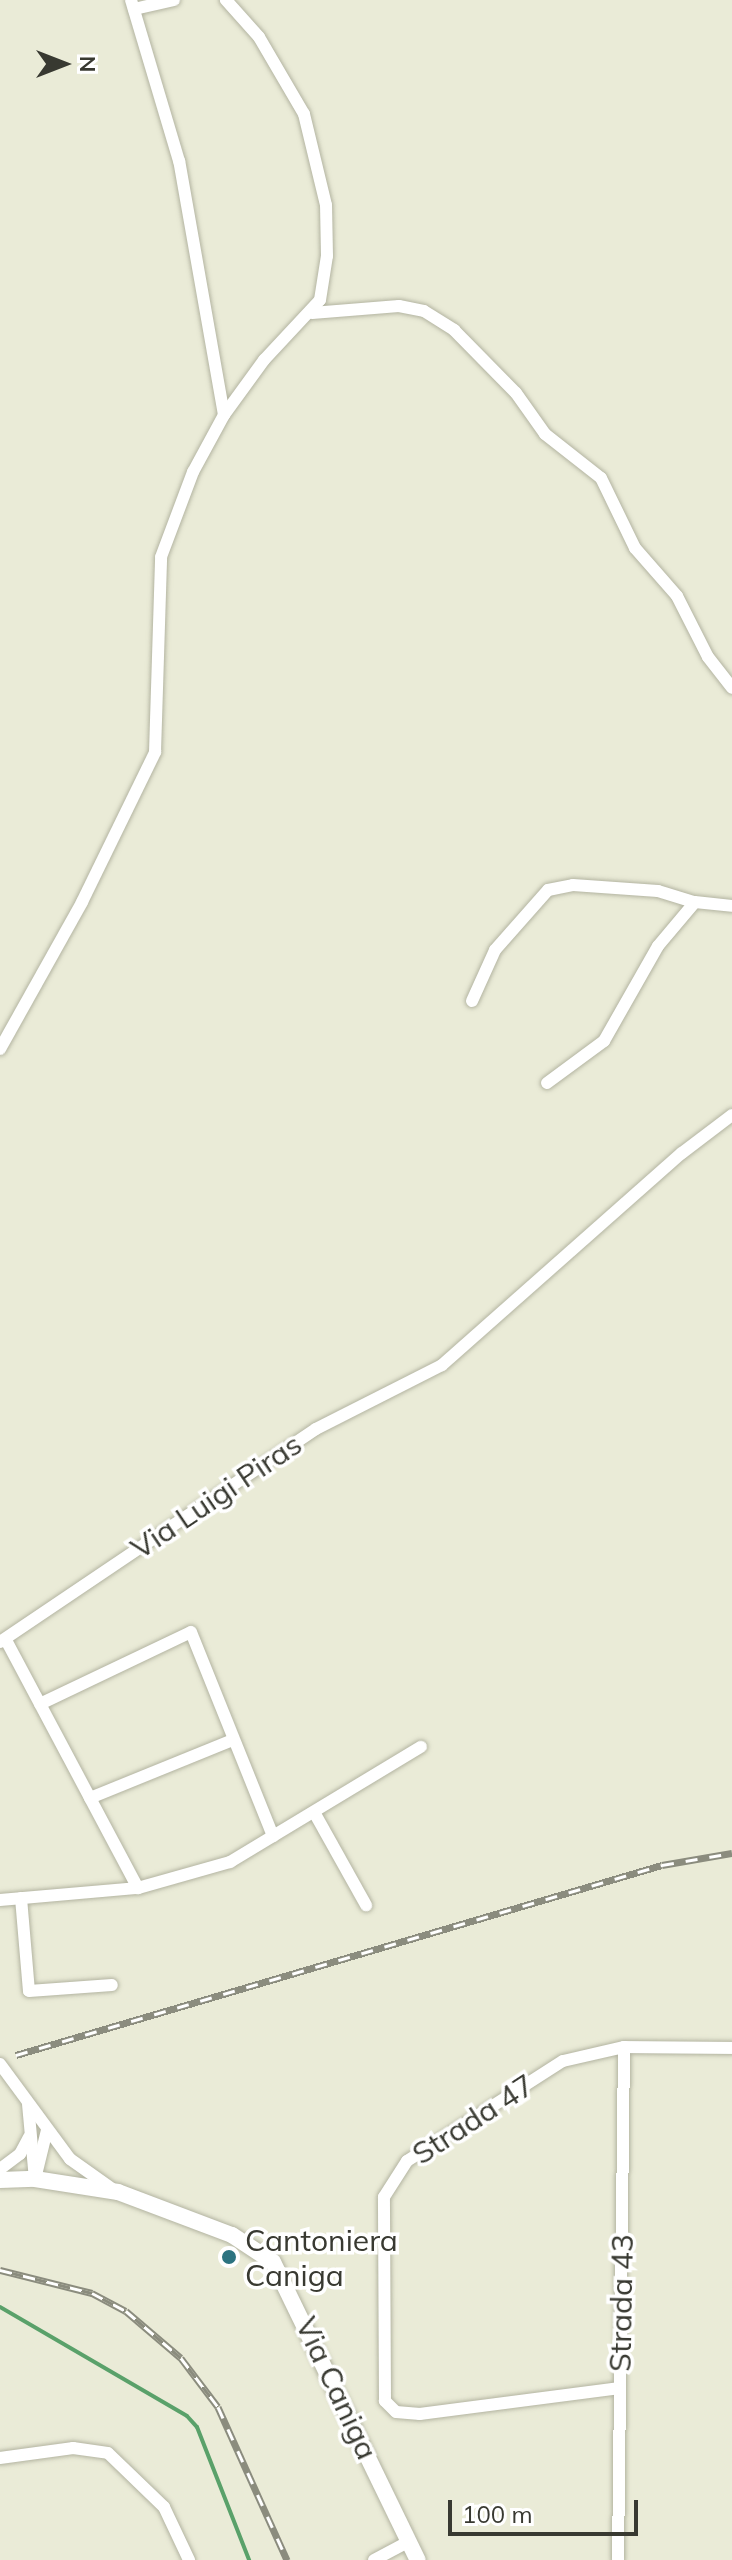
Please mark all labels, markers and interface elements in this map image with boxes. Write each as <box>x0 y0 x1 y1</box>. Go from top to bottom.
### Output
north arrow <box>24 24 104 104</box>
text: N <box>74 56 102 72</box>
street label: Via Luigi Piras <box>124 1426 308 1566</box>
street label: Strada 47 <box>405 2066 541 2172</box>
place label: Cantoniera Caniga <box>245 2222 398 2292</box>
street label: Strada 43 <box>602 2234 640 2372</box>
marker: Cantoniera Caniga <box>220 2248 238 2266</box>
street label: Via Caniga <box>288 2311 386 2465</box>
scale bar <box>452 2484 642 2534</box>
text: 100 m <box>462 2499 533 2529</box>

